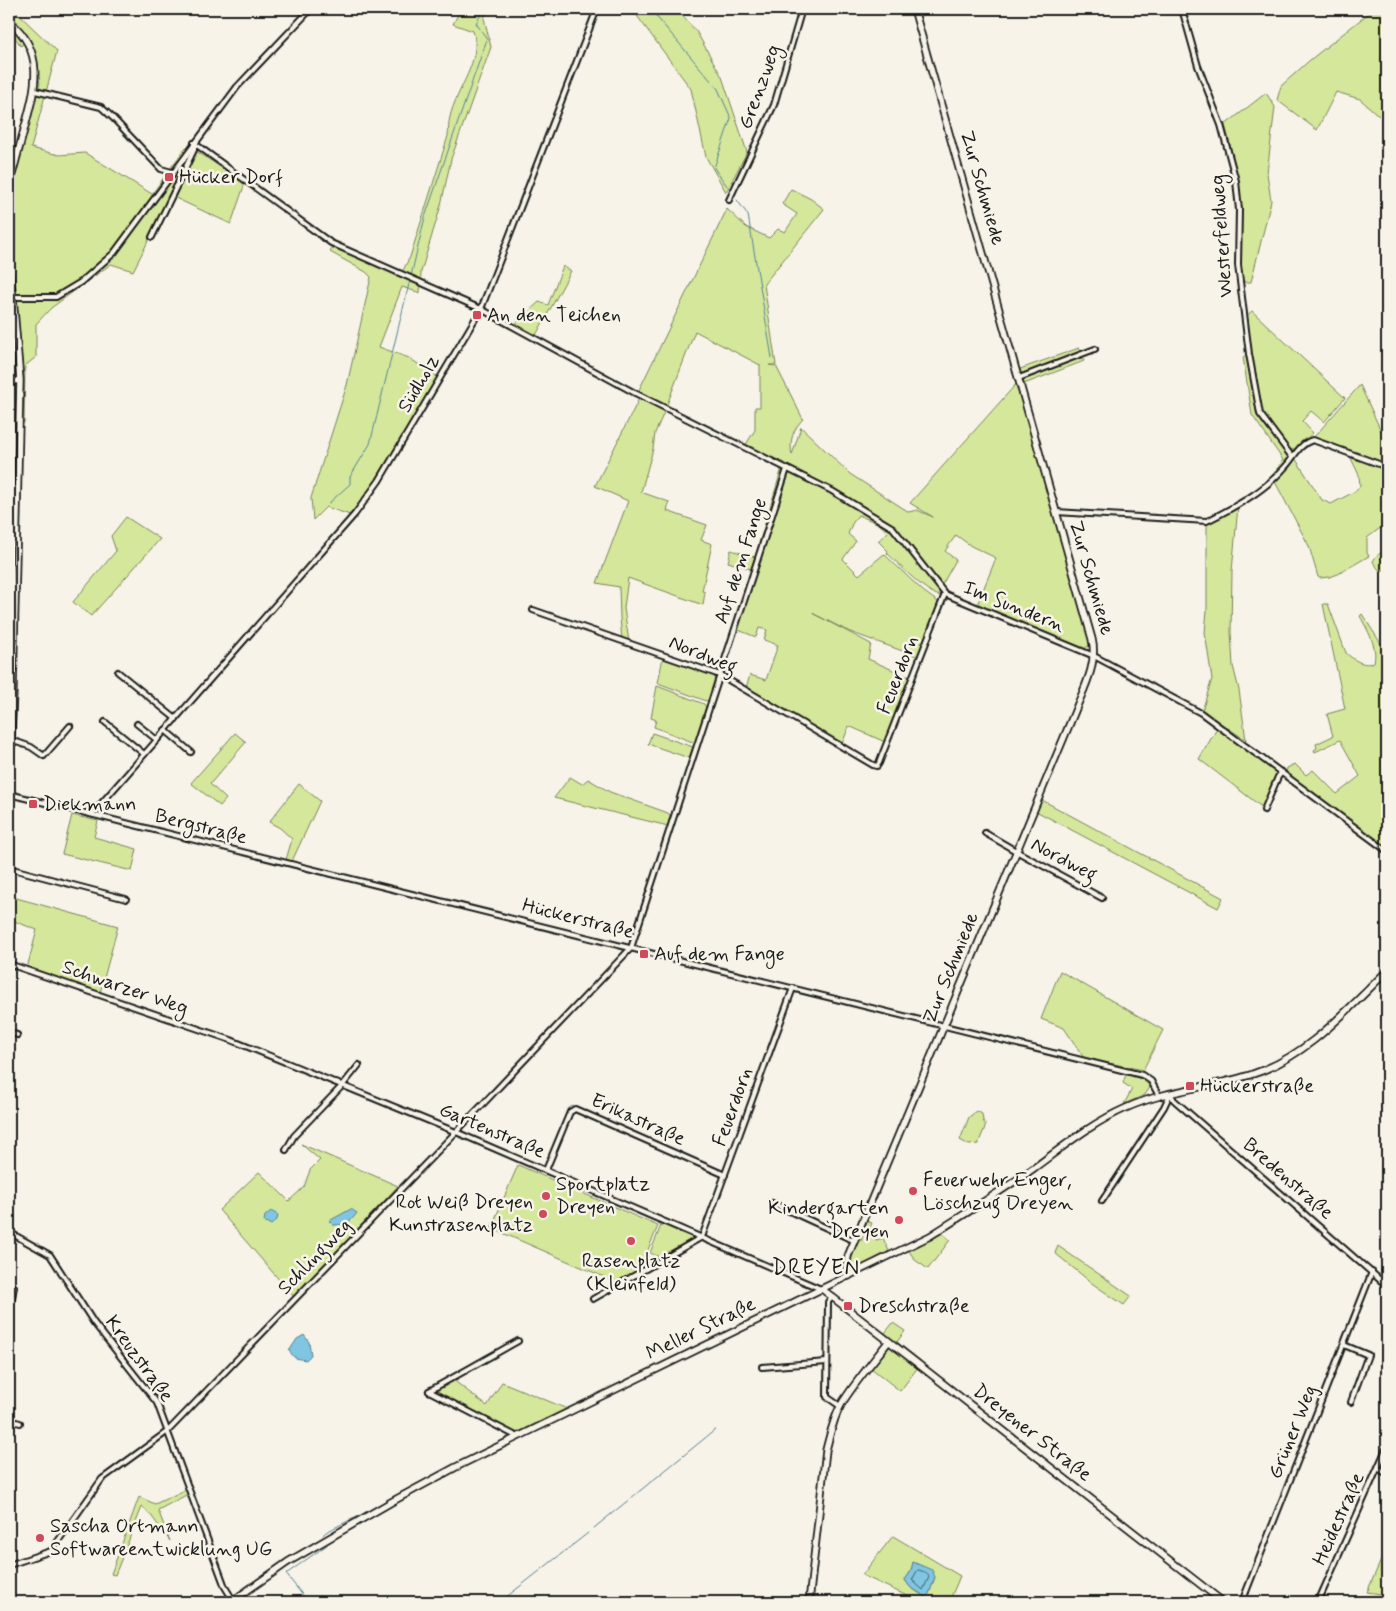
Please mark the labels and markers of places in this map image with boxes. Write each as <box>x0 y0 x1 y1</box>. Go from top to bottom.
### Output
place label: Hücker Dorf <box>179 164 283 191</box>
marker: Hücker Dorf <box>163 171 175 183</box>
place label: An den Teichen <box>487 302 621 329</box>
marker: An den Teichen <box>471 309 483 321</box>
place label: Diekmann <box>43 791 137 818</box>
marker: Diekmann <box>27 798 39 810</box>
place label: Auf dem Fange <box>654 941 785 969</box>
marker: Auf dem Fange <box>638 948 650 960</box>
place label: Hückerstraße <box>1200 1073 1314 1100</box>
marker: Hückerstraße <box>1184 1080 1196 1092</box>
place label: Feuerwehr Enger, Löschzug Dreyen <box>923 1167 1073 1219</box>
place label: Sportplatz Dreyen <box>556 1171 650 1221</box>
marker: Feuerwehr Enger, Löschzug Dreyen <box>907 1185 919 1197</box>
place label: Rot Weiß Dreyen Kunstrasenplatz <box>389 1189 533 1239</box>
marker: Sportplatz Dreyen <box>540 1190 552 1202</box>
place label: Kindergarten Dreyen <box>768 1195 889 1245</box>
marker: Rot Weiß Dreyen Kunstrasenplatz <box>537 1208 549 1220</box>
marker: Kindergarten Dreyen <box>893 1214 905 1226</box>
marker: Rasenplatz (Kleinfeld) <box>625 1235 637 1247</box>
place label: Rasenplatz (Kleinfeld) <box>582 1248 680 1298</box>
place label: Dreschstraße <box>858 1293 970 1320</box>
marker: Dreschstraße <box>842 1300 854 1312</box>
place label: Sascha Ortmann Softwareentwicklung UG <box>50 1513 272 1563</box>
marker: Sascha Ortmann Softwareentwicklung UG <box>34 1532 46 1544</box>

